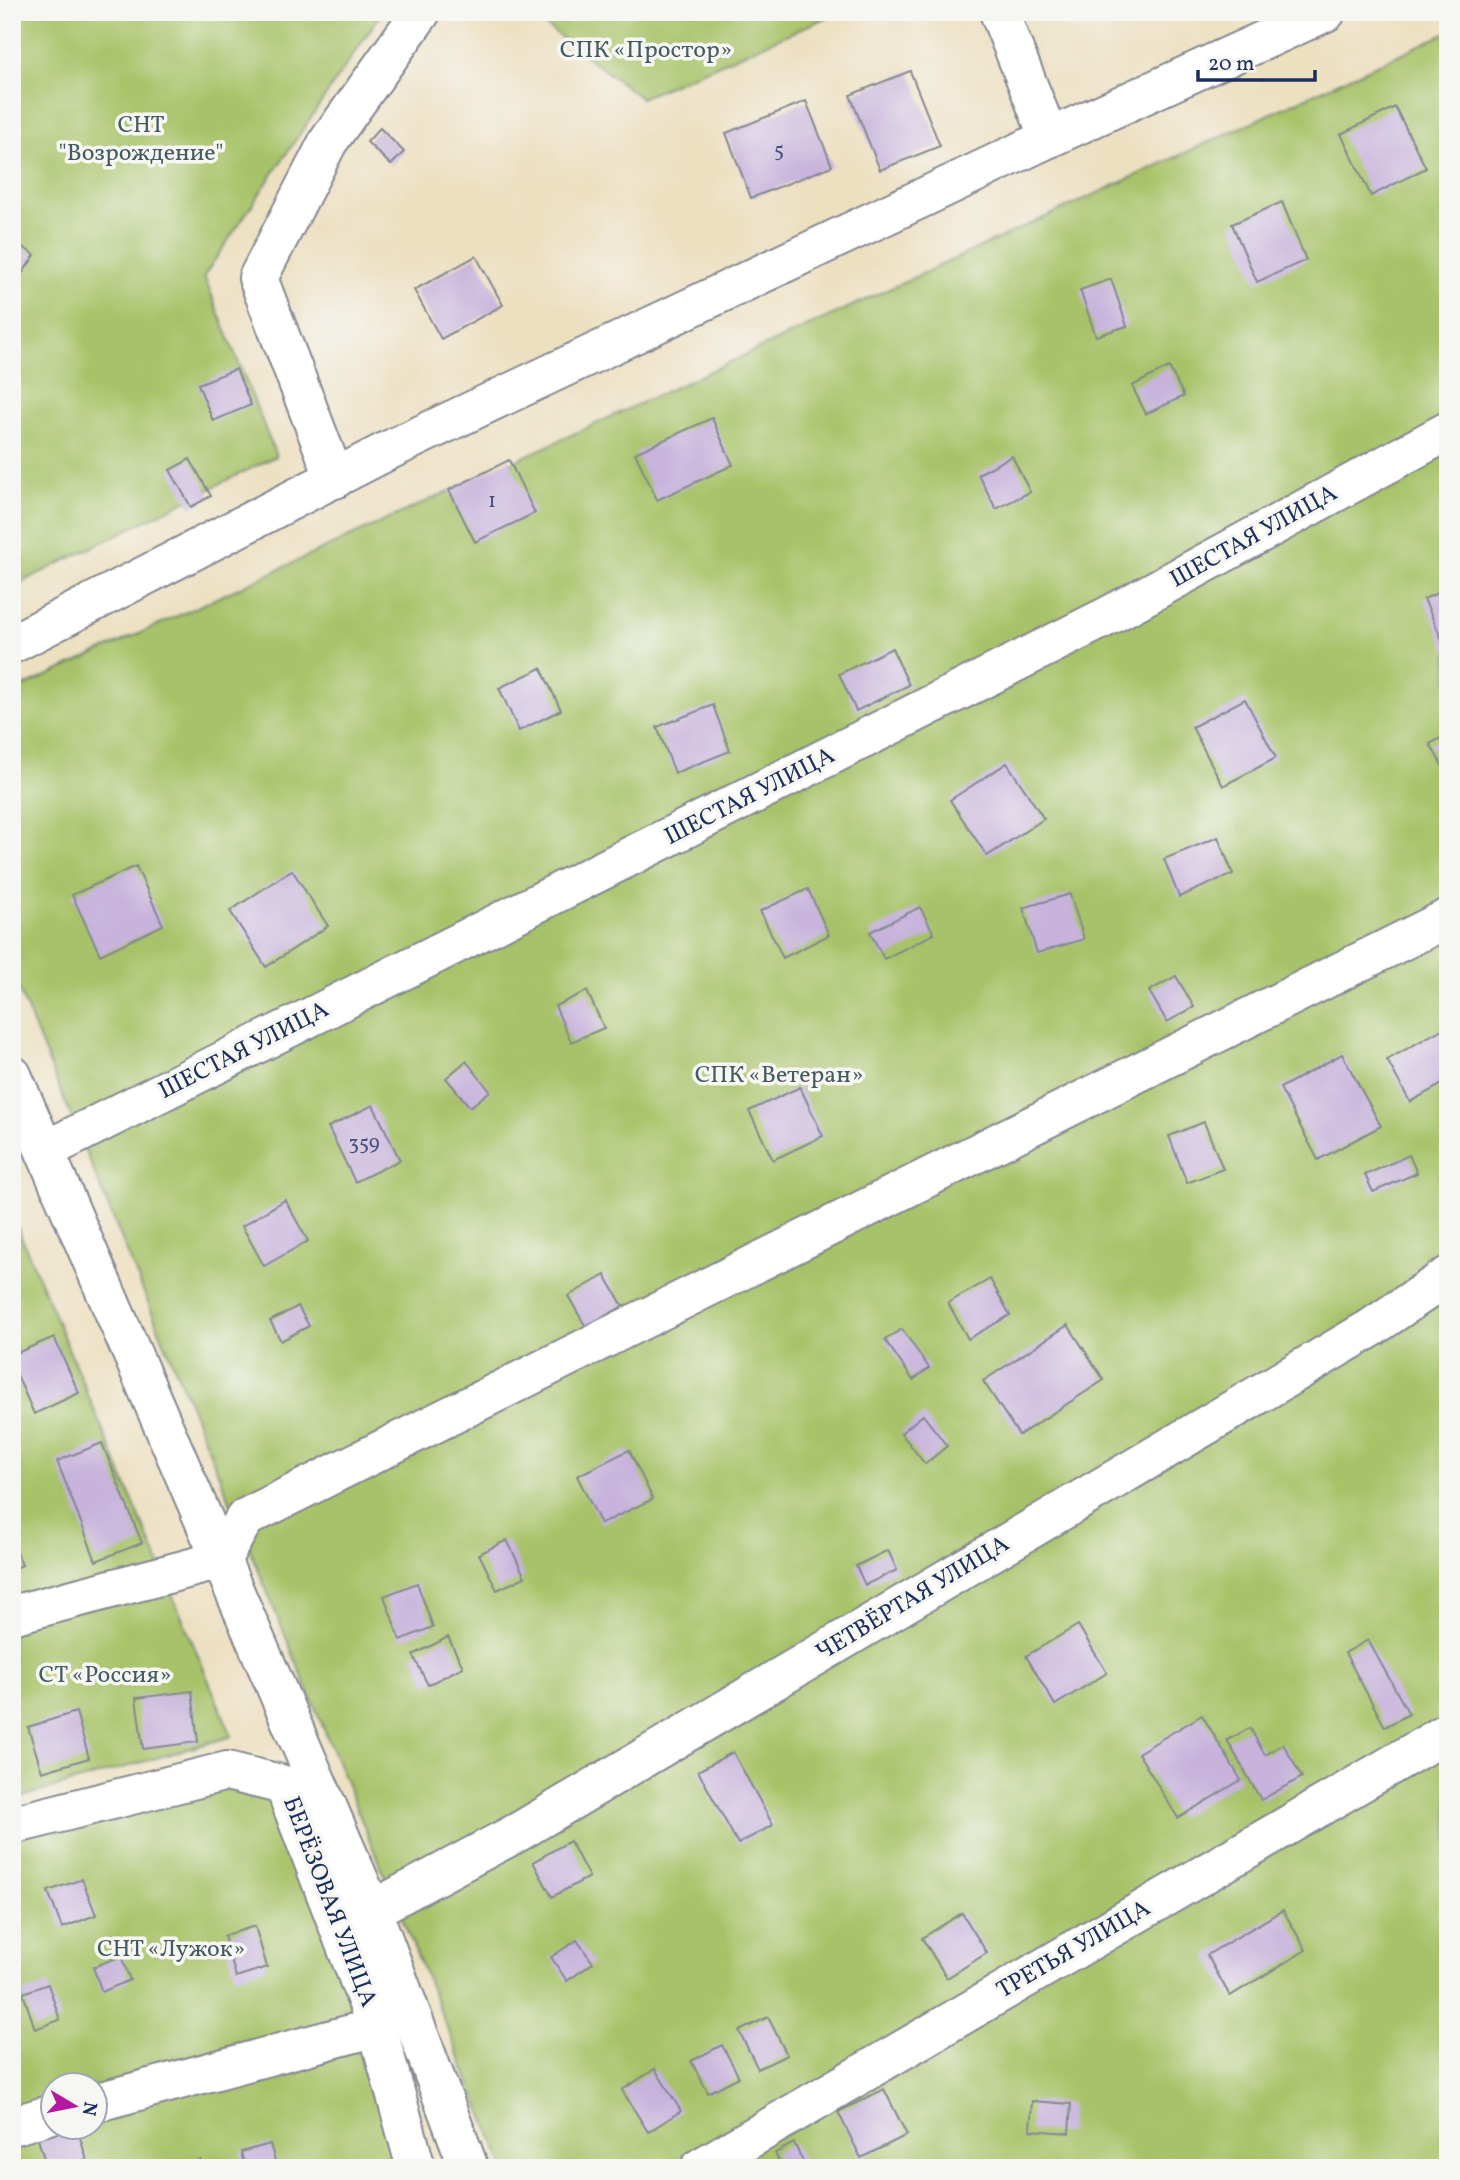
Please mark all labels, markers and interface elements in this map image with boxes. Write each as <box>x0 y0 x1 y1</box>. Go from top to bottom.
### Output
park label: СПК «Простор» <box>560 34 732 68</box>
scale bar <box>1198 38 1315 82</box>
text: 20 m <box>1208 50 1254 79</box>
park label: СНТ "Возрождение" <box>59 109 223 171</box>
house number: 5 <box>774 136 784 165</box>
street label: ШЕСТАЯ УЛИЦА <box>1164 477 1344 597</box>
house number: 1 <box>488 487 496 516</box>
street label: ШЕСТАЯ УЛИЦА <box>659 739 841 855</box>
street label: ШЕСТАЯ УЛИЦА <box>153 993 335 1109</box>
park label: СПК «Ветеран» <box>695 1059 863 1093</box>
house number: 359 <box>348 1129 380 1158</box>
street label: ЧЕТВЁРТАЯ УЛИЦА <box>810 1528 1016 1670</box>
park label: СТ «Россия» <box>39 1659 171 1693</box>
street label: БЕРЁЗОВАЯ УЛИЦА <box>273 1792 385 2012</box>
street label: ТРЕТЬЯ УЛИЦА <box>991 1892 1157 2008</box>
park label: СНТ «Лужок» <box>97 1933 245 1967</box>
north arrow <box>38 2072 108 2142</box>
text: N <box>75 2100 103 2118</box>

